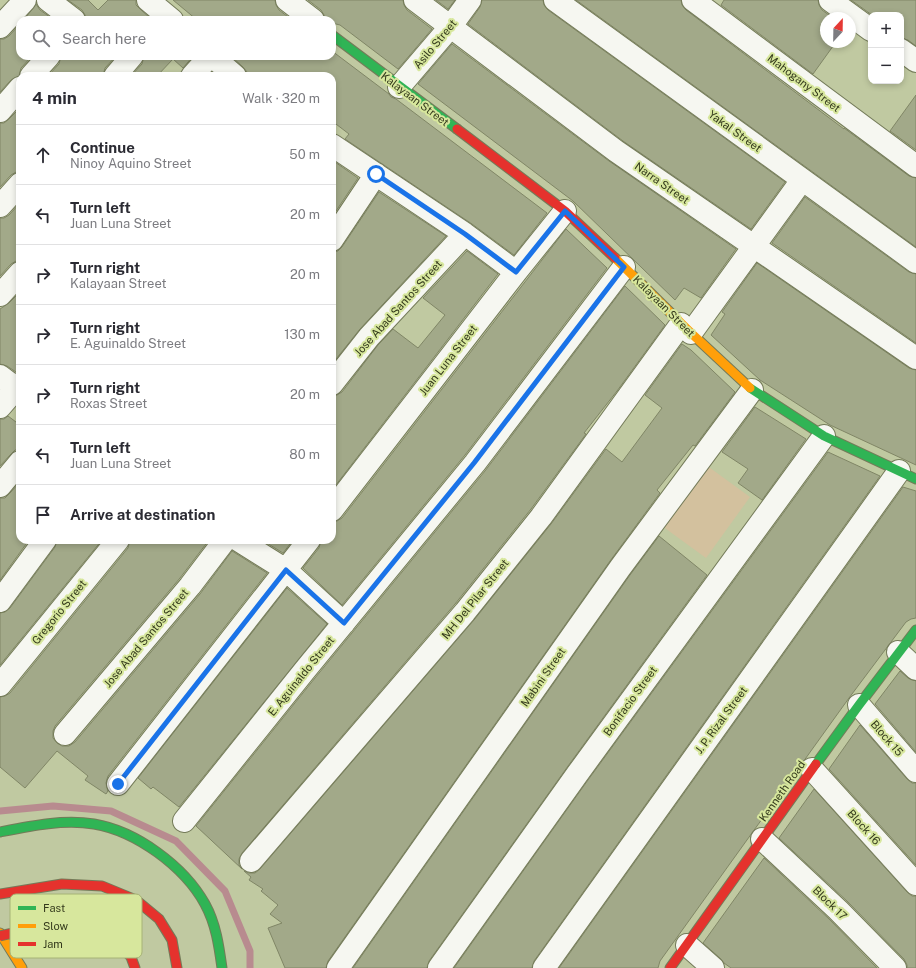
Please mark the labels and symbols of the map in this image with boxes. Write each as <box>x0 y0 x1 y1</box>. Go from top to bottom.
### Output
north arrow <box>820 12 856 48</box>
street label: Asilo Street <box>411 17 459 71</box>
street label: Mahogany Street <box>765 52 843 114</box>
street label: Kalayaan Street <box>379 70 451 128</box>
street label: Yakal Street <box>706 108 764 154</box>
street label: Narra Street <box>632 160 692 206</box>
route start <box>367 165 385 183</box>
street label: Jose Abad Santos Street <box>352 258 444 358</box>
street label: Kalayaan Street <box>631 273 697 339</box>
street label: Juan Luna Street <box>417 322 479 398</box>
street label: MH Del Pilar Street <box>439 557 511 641</box>
street label: Gregorio Street <box>29 577 89 647</box>
street label: Jose Abad Santos Street <box>101 586 191 690</box>
street label: E. Aguinaldo Street <box>265 634 337 718</box>
street label: Mabini Street <box>518 645 568 709</box>
street label: Bonifacio Street <box>601 664 659 738</box>
street label: J. P. Rizal Street <box>693 684 749 756</box>
street label: Block 15 <box>868 718 906 758</box>
street label: Kenneth Road <box>757 758 807 824</box>
route end <box>109 775 127 793</box>
street label: Block 16 <box>845 807 883 847</box>
street label: Block 17 <box>811 884 850 922</box>
legend <box>10 894 142 958</box>
text: Fast <box>43 902 65 914</box>
text: Slow <box>43 920 69 932</box>
text: Jam <box>43 938 63 950</box>

